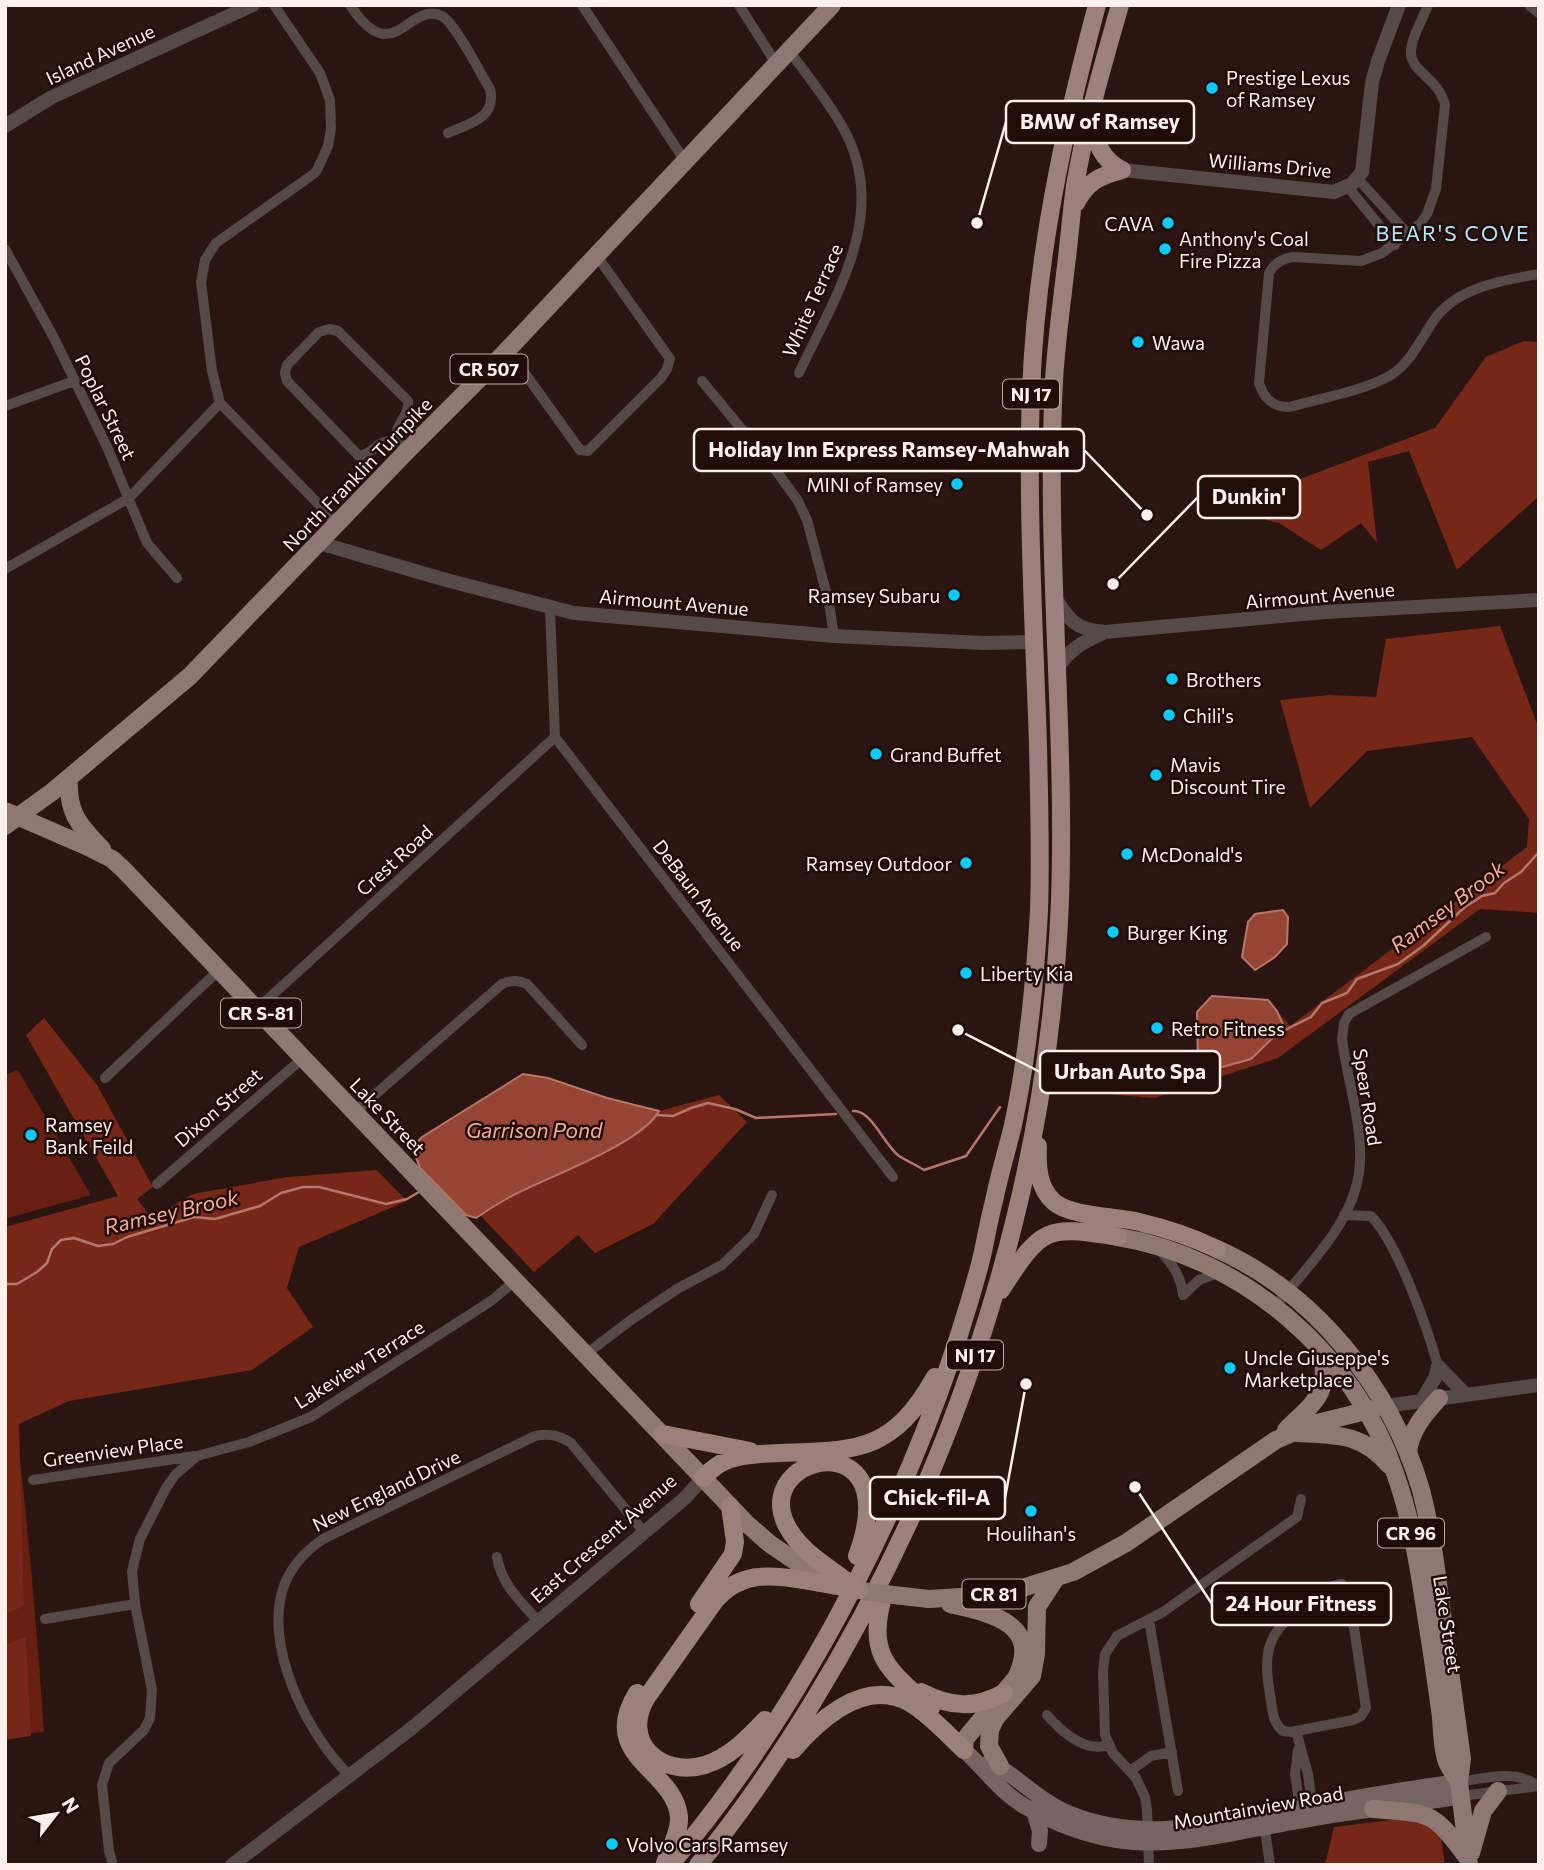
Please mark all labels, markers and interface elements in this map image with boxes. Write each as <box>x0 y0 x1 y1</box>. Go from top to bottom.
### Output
street label: Island Avenue <box>42 19 158 89</box>
place label: Prestige Lexus of Ramsey <box>1226 66 1351 111</box>
marker: Prestige Lexus of Ramsey <box>1204 80 1220 96</box>
callout: BMW of Ramsey <box>1006 101 1194 143</box>
text: BMW of Ramsey <box>1020 108 1180 133</box>
street label: Williams Drive <box>1207 148 1333 182</box>
place label: CAVA <box>1104 212 1154 235</box>
marker: CAVA <box>1160 215 1176 231</box>
district label: BEAR'S COVE <box>1375 220 1531 245</box>
place label: Anthony's Coal Fire Pizza <box>1179 227 1309 272</box>
street label: White Terrace <box>777 240 847 360</box>
marker: Anthony's Coal Fire Pizza <box>1157 241 1173 257</box>
place label: Wawa <box>1152 331 1205 354</box>
marker: Wawa <box>1130 334 1146 350</box>
street label: Poplar Street <box>71 351 141 463</box>
road number: CR 507 <box>450 354 528 384</box>
road number: NJ 17 <box>1003 380 1059 408</box>
street label: North Franklin Turnpike <box>278 392 436 556</box>
callout: Holiday Inn Express Ramsey-Mahwah <box>694 429 1084 471</box>
text: Holiday Inn Express Ramsey-Mahwah <box>708 436 1070 461</box>
place label: MINI of Ramsey <box>806 473 943 496</box>
marker: MINI of Ramsey <box>949 476 965 492</box>
callout: Dunkin' <box>1198 476 1300 518</box>
text: Dunkin' <box>1212 483 1286 508</box>
street label: Airmount Avenue <box>1244 577 1396 613</box>
street label: Airmount Avenue <box>598 584 750 620</box>
place label: Ramsey Subaru <box>808 584 940 607</box>
marker: Ramsey Subaru <box>946 587 962 603</box>
place label: Brothers <box>1186 668 1261 691</box>
marker: Brothers <box>1164 671 1180 687</box>
place label: Chili's <box>1183 704 1234 727</box>
marker: Chili's <box>1161 707 1177 723</box>
place label: Grand Buffet <box>890 743 1002 766</box>
marker: Grand Buffet <box>868 746 884 762</box>
place label: Mavis Discount Tire <box>1170 753 1286 798</box>
marker: Mavis Discount Tire <box>1148 767 1164 783</box>
street label: Crest Road <box>351 820 437 900</box>
street label: DeBaun Avenue <box>648 835 750 955</box>
place label: McDonald's <box>1141 843 1243 866</box>
marker: McDonald's <box>1119 846 1135 862</box>
place label: Ramsey Outdoor <box>806 852 952 875</box>
marker: Ramsey Outdoor <box>958 855 974 871</box>
water label: Ramsey Brook <box>1385 855 1510 957</box>
place label: Burger King <box>1127 921 1228 944</box>
marker: Burger King <box>1105 924 1121 940</box>
place label: Liberty Kia <box>980 962 1073 985</box>
marker: Liberty Kia <box>958 965 974 981</box>
road number: CR S-81 <box>221 998 301 1028</box>
place label: Retro Fitness <box>1171 1017 1285 1040</box>
marker: Retro Fitness <box>1149 1020 1165 1036</box>
street label: Spear Road <box>1349 1047 1387 1147</box>
callout: Urban Auto Spa <box>1040 1051 1220 1093</box>
text: Urban Auto Spa <box>1054 1058 1206 1083</box>
street label: Dixon Street <box>170 1063 267 1151</box>
street label: Lake Street <box>346 1073 430 1159</box>
place label: Ramsey Bank Feild <box>45 1113 133 1158</box>
water label: Garrison Pond <box>466 1117 603 1142</box>
marker: Ramsey Bank Feild <box>23 1127 39 1143</box>
water label: Ramsey Brook <box>102 1183 241 1239</box>
street label: Lakeview Terrace <box>290 1315 428 1413</box>
road number: NJ 17 <box>947 1340 1003 1370</box>
place label: Uncle Giuseppe's Marketplace <box>1244 1346 1390 1391</box>
marker: Uncle Giuseppe's Marketplace <box>1222 1360 1238 1376</box>
street label: Greenview Place <box>41 1429 185 1471</box>
street label: New England Drive <box>308 1444 464 1536</box>
street label: East Crescent Avenue <box>526 1469 680 1607</box>
callout: Chick-fil-A <box>870 1477 1005 1519</box>
text: Chick-fil-A <box>884 1484 990 1509</box>
marker: Houlihan's <box>1023 1503 1039 1519</box>
road number: CR 96 <box>1378 1518 1444 1548</box>
place label: Houlihan's <box>986 1522 1076 1545</box>
street label: Lake Street <box>1429 1574 1467 1674</box>
road number: CR 81 <box>962 1580 1026 1609</box>
callout: 24 Hour Fitness <box>1212 1583 1391 1625</box>
text: 24 Hour Fitness <box>1225 1590 1377 1615</box>
north arrow <box>21 1779 91 1849</box>
street label: Mountainview Road <box>1171 1781 1345 1833</box>
text: N <box>57 1793 85 1817</box>
place label: Volvo Cars Ramsey <box>626 1833 788 1856</box>
marker: Volvo Cars Ramsey <box>604 1836 620 1852</box>

